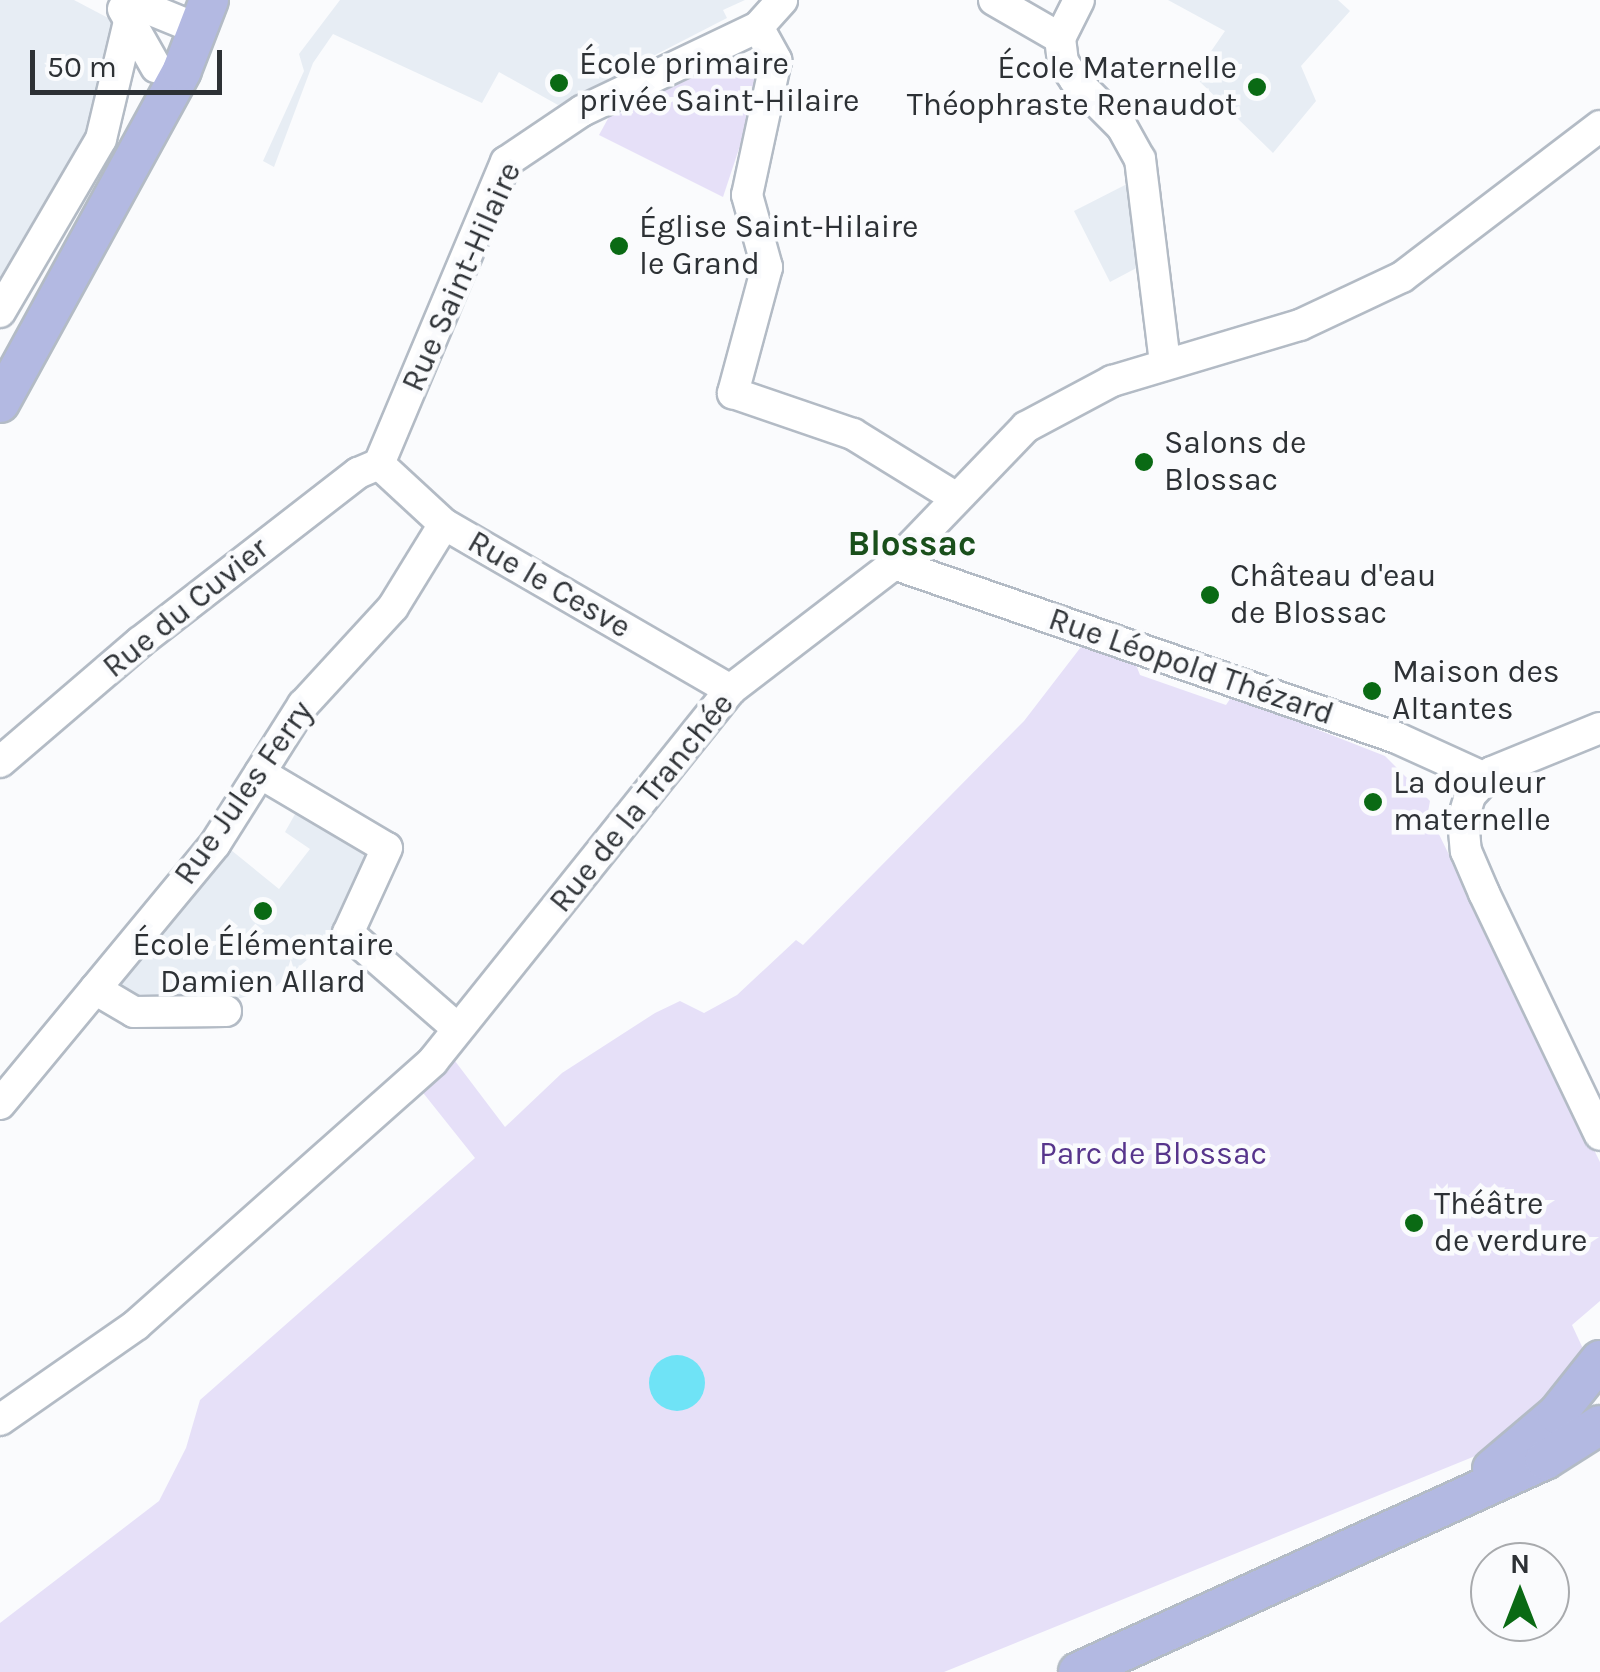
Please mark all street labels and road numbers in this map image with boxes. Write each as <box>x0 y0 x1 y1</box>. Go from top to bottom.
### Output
street label: Rue Saint-Hilaire <box>394 156 530 398</box>
street label: Rue le Cesve <box>461 523 637 647</box>
street label: Rue du Cuvier <box>96 530 276 686</box>
street label: Rue Léopold Thézard <box>1044 600 1338 734</box>
street label: Rue de la Tranchée <box>542 686 742 920</box>
street label: Rue Jules Ferry <box>166 694 322 892</box>

